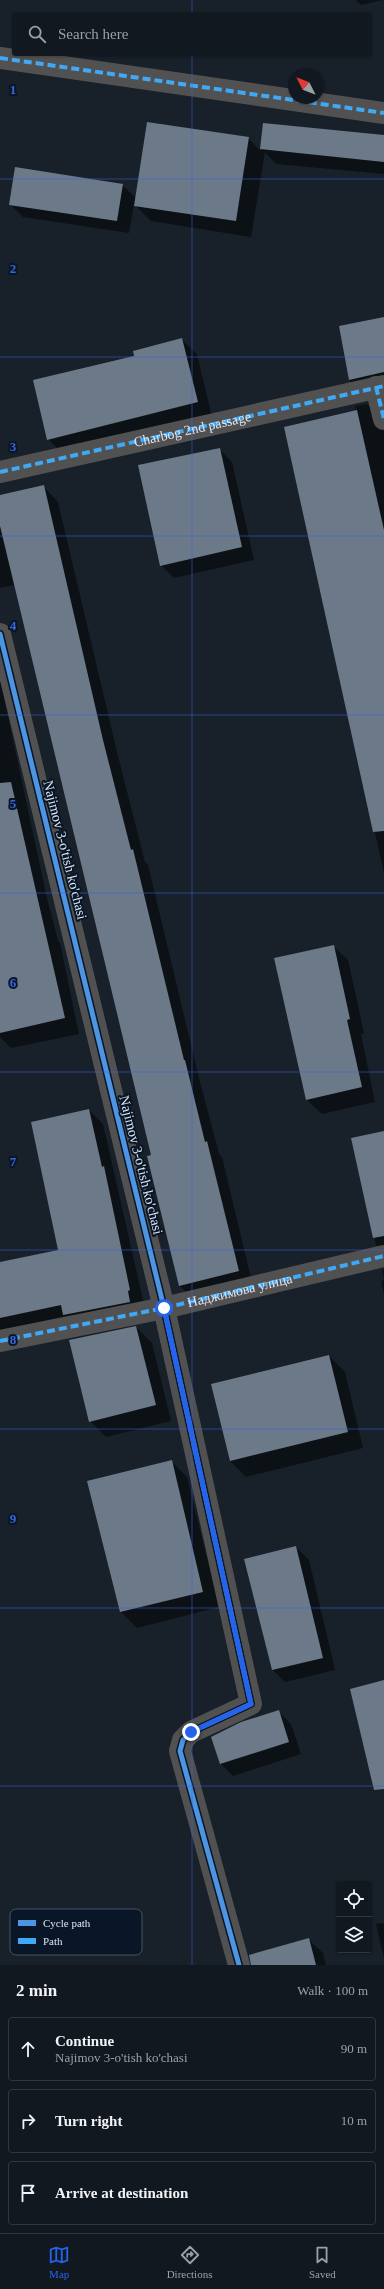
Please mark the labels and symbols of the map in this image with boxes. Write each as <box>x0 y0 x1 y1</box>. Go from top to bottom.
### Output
north arrow <box>288 68 324 104</box>
text: 1 <box>10 82 16 97</box>
text: 2 <box>10 261 16 276</box>
street label: Charbog 2nd passage <box>132 409 252 449</box>
text: 3 <box>10 439 17 454</box>
text: 4 <box>10 618 17 633</box>
street label: Najimov 3-o'tish ko'chasi <box>40 779 90 921</box>
text: 5 <box>10 796 17 811</box>
text: 6 <box>10 975 17 990</box>
street label: Najimov 3-o'tish ko'chasi <box>116 1094 166 1236</box>
text: 7 <box>10 1154 17 1169</box>
street label: Наджимова улица <box>186 1270 294 1310</box>
route start <box>155 1299 173 1317</box>
text: 8 <box>10 1332 17 1347</box>
text: 9 <box>10 1511 17 1526</box>
route end <box>182 1723 200 1741</box>
legend <box>10 1909 142 1955</box>
text: Cycle path <box>43 1917 91 1929</box>
text: Path <box>43 1935 63 1947</box>

